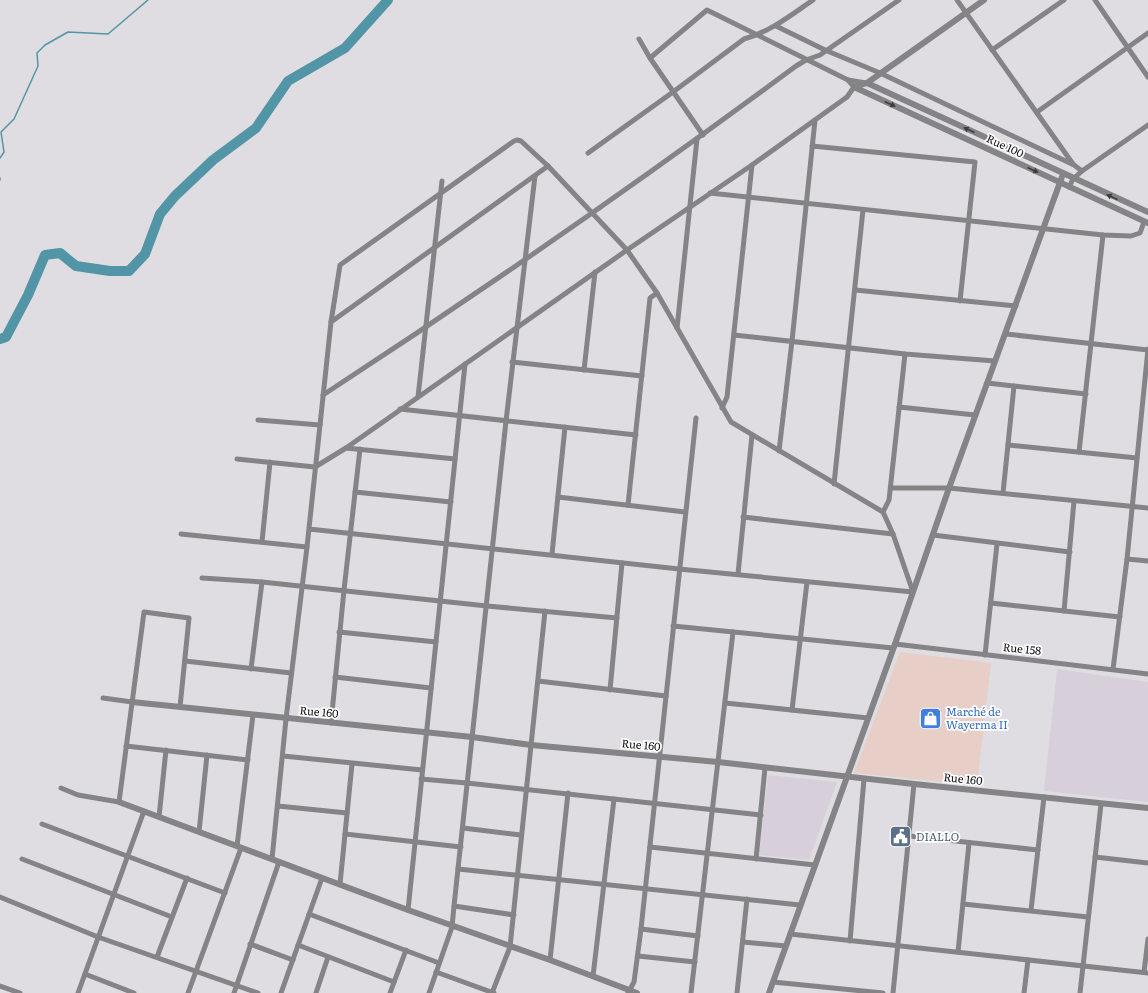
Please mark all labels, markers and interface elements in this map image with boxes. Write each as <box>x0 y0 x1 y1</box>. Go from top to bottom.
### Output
one-way arrow <box>884 101 895 107</box>
one-way arrow <box>963 127 975 133</box>
street label: Rue 100 <box>984 129 1027 161</box>
one-way arrow <box>1027 167 1039 173</box>
one-way arrow <box>1106 193 1118 199</box>
street label: Rue 158 <box>1002 638 1042 658</box>
street label: Rue 160 <box>299 701 339 721</box>
place label: Marché de Wayerma II <box>946 703 1008 732</box>
shop icon: Marché de Wayerma II <box>917 705 943 731</box>
street label: Rue 160 <box>621 734 661 754</box>
street label: Rue 160 <box>943 768 983 788</box>
public building icon: DIALLO <box>888 824 914 850</box>
place label: DIALLO <box>916 828 959 844</box>

